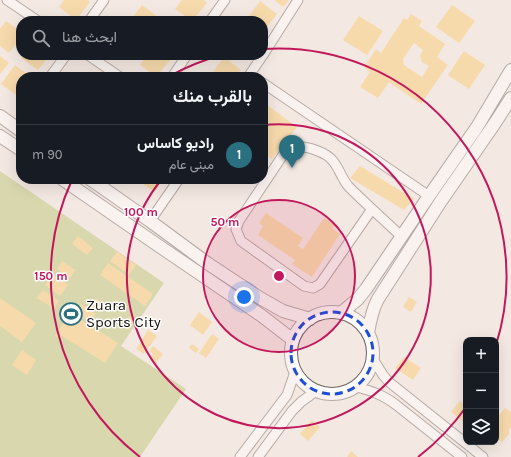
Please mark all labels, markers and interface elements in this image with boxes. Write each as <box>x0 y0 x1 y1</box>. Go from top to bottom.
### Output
search box <box>16 16 268 60</box>
icon: search <box>30 27 52 49</box>
text: ابحث هنا <box>62 28 117 46</box>
text: بالقرب منك <box>173 86 252 106</box>
text: راديو كاساس <box>137 134 214 152</box>
pin: 1 <box>279 135 305 168</box>
text: 90 m <box>32 147 63 162</box>
text: 1 <box>237 147 241 162</box>
text: مبنى عام <box>169 157 214 172</box>
text: 100 m <box>124 205 158 219</box>
text: 50 m <box>211 215 240 229</box>
text: 150 m <box>34 269 68 283</box>
centre of rings <box>272 269 286 283</box>
your location <box>234 287 254 307</box>
place label: Zuara Sports City <box>86 296 161 331</box>
sports icon: Zuara Sports City <box>58 301 84 327</box>
map controls <box>463 337 499 445</box>
button: + <box>463 337 499 373</box>
button: − <box>463 373 499 409</box>
button: layers <box>463 409 499 445</box>

